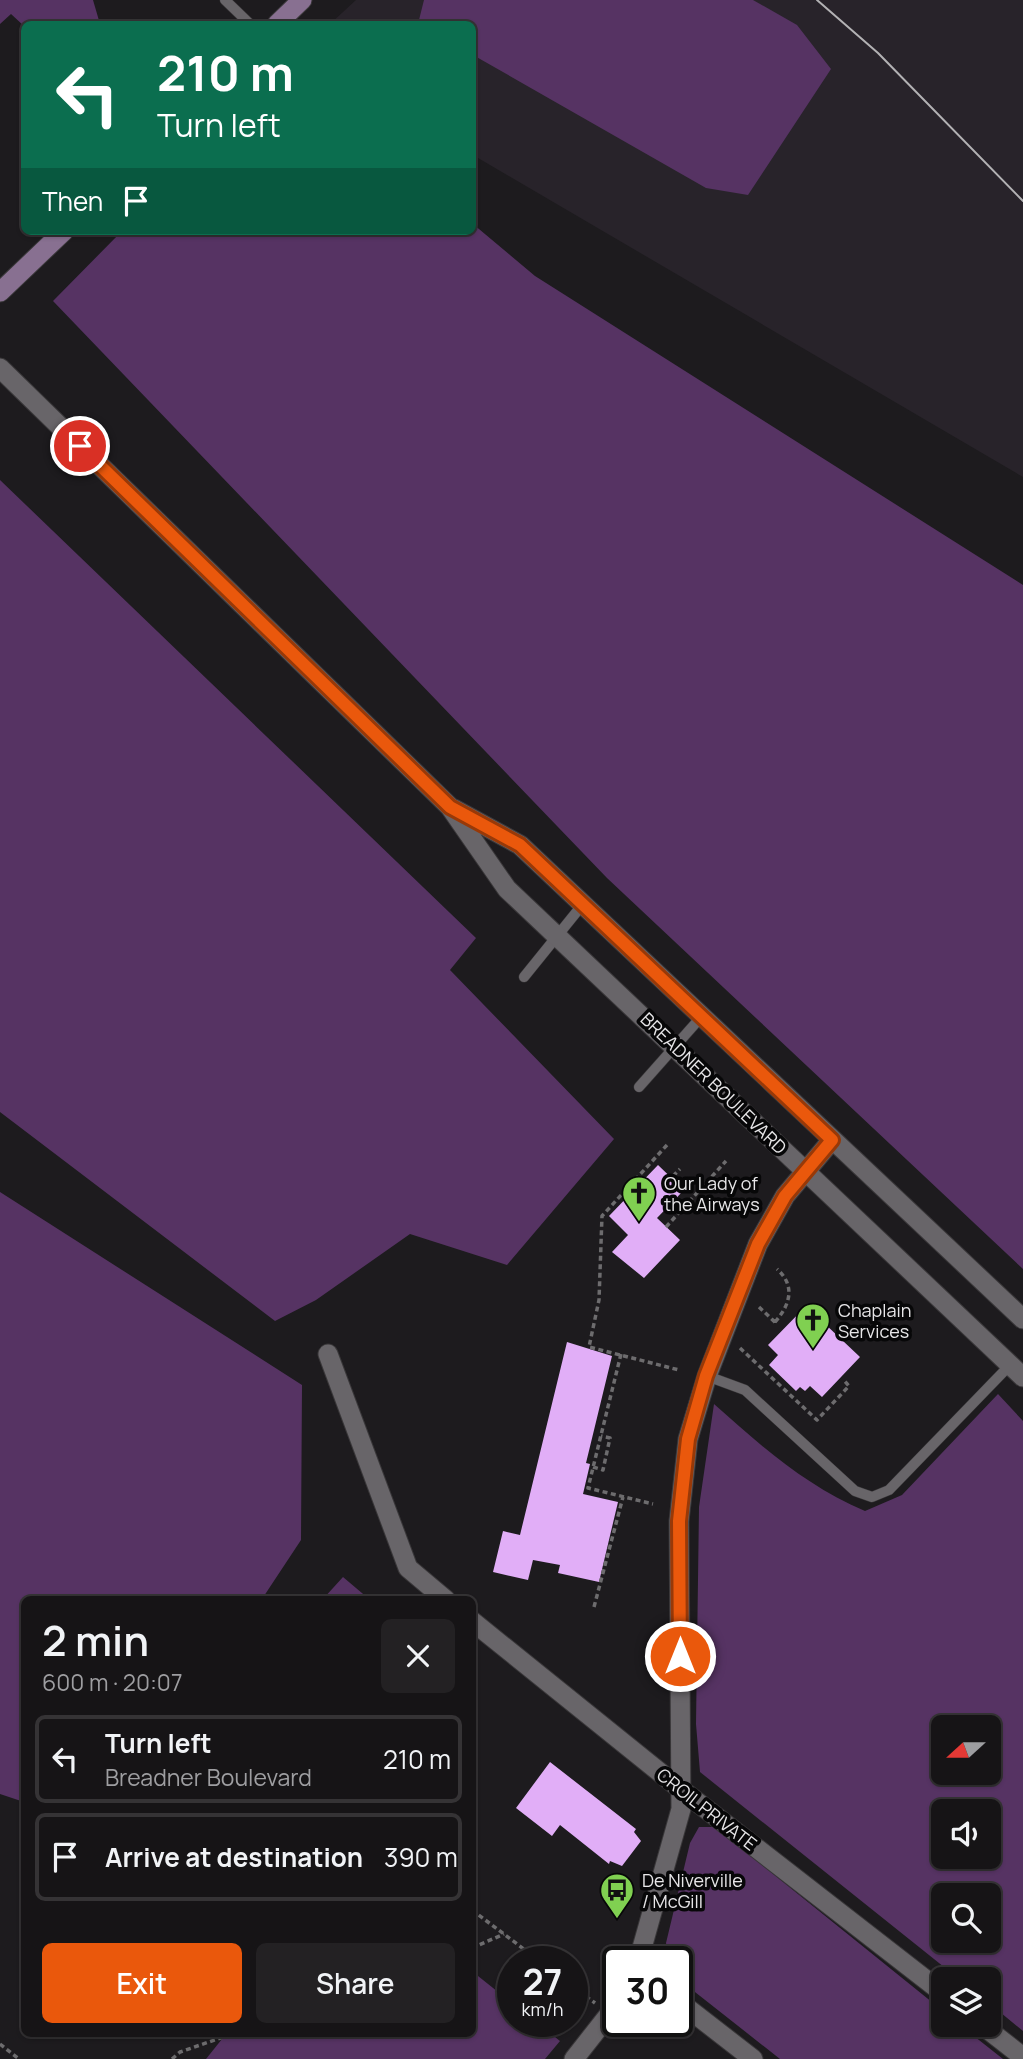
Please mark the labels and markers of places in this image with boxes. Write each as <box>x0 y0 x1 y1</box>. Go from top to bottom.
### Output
pin <box>50 416 110 476</box>
place label: Our Lady of the Airways <box>664 1171 760 1216</box>
church icon: Our Lady of the Airways <box>620 1174 658 1223</box>
place label: Chaplain Services <box>838 1298 911 1343</box>
church icon: Chaplain Services <box>794 1301 832 1350</box>
place label: De Niverville / McGill <box>642 1868 743 1913</box>
bus stop icon: De Niverville / McGill <box>598 1871 636 1920</box>

